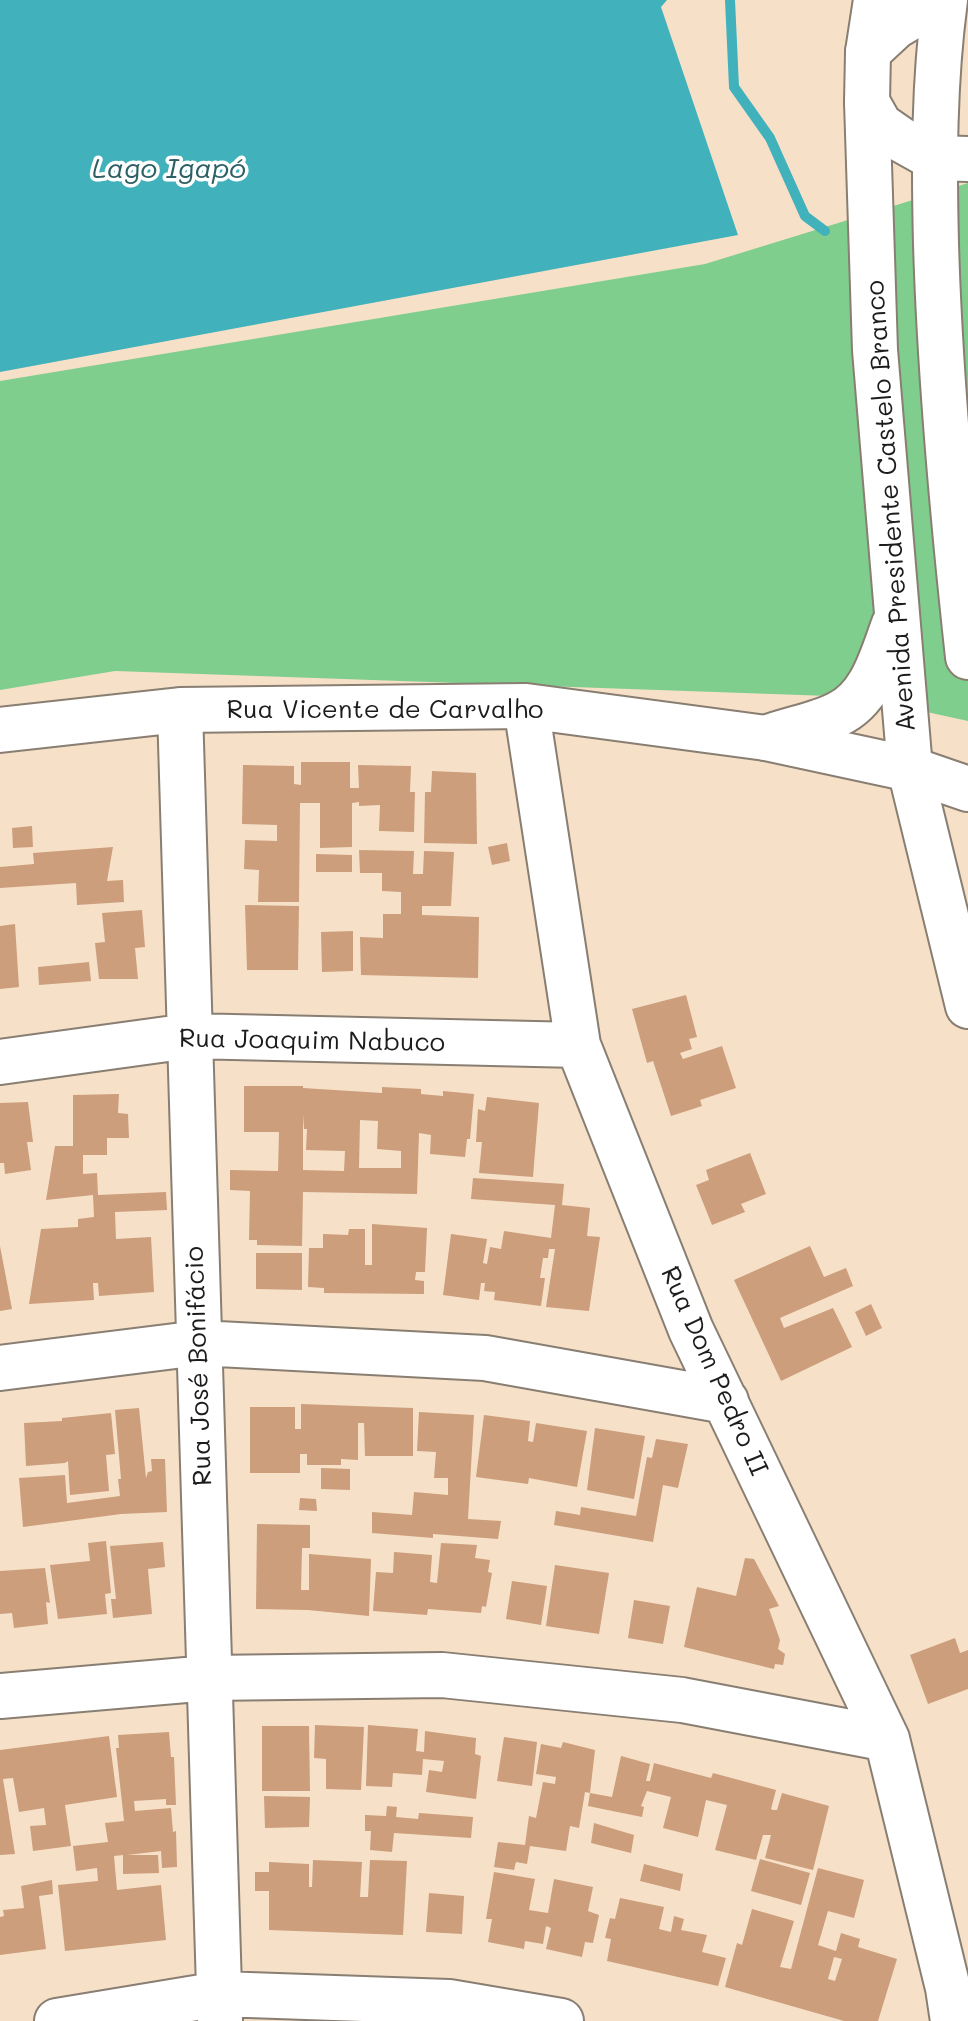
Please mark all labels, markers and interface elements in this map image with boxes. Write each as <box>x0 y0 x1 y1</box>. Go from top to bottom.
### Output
water label: Lago Igapó <box>92 152 246 186</box>
street label: Avenida Presidente Castelo Branco <box>860 279 922 733</box>
street label: Rua Vicente de Carvalho <box>227 694 543 726</box>
street label: Rua Joaquim Nabuco <box>179 1023 445 1059</box>
street label: Rua José Bonifácio <box>179 1246 219 1486</box>
street label: Rua Dom Pedro II <box>654 1262 774 1480</box>

